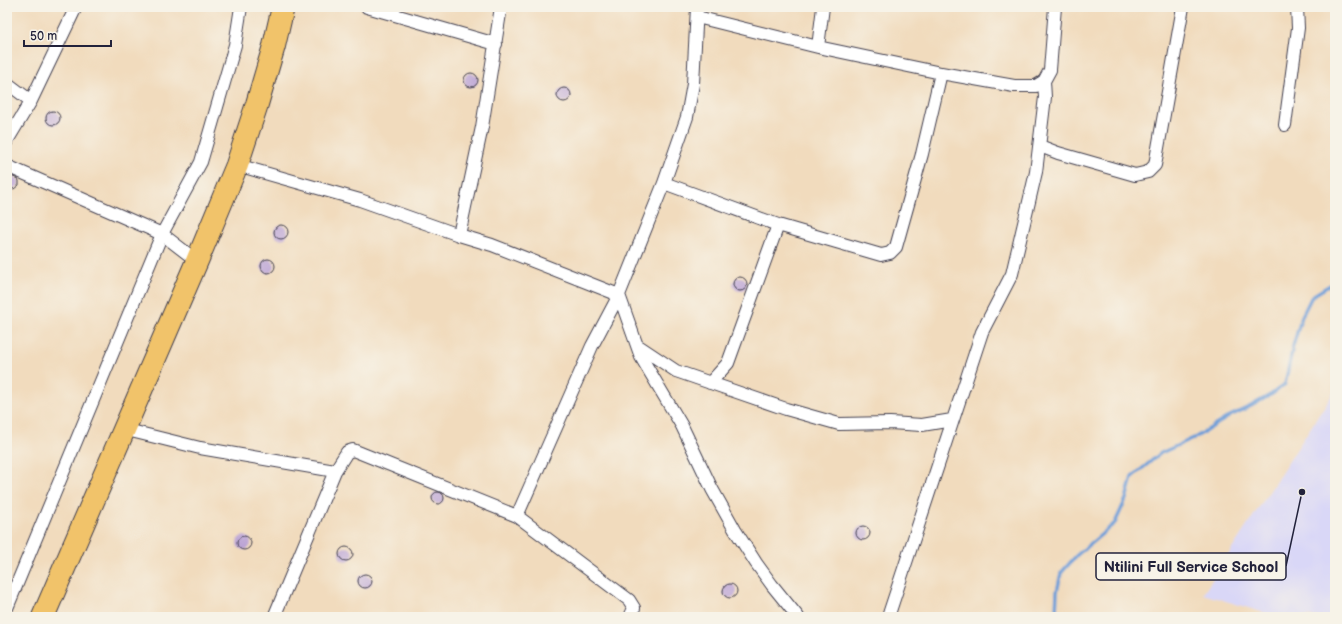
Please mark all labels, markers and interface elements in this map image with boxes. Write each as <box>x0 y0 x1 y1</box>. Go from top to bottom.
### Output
scale bar <box>24 22 111 48</box>
text: 50 m <box>30 29 57 44</box>
callout: Ntilini Full Service School <box>1096 553 1286 580</box>
text: Ntilini Full Service School <box>1104 558 1278 577</box>

